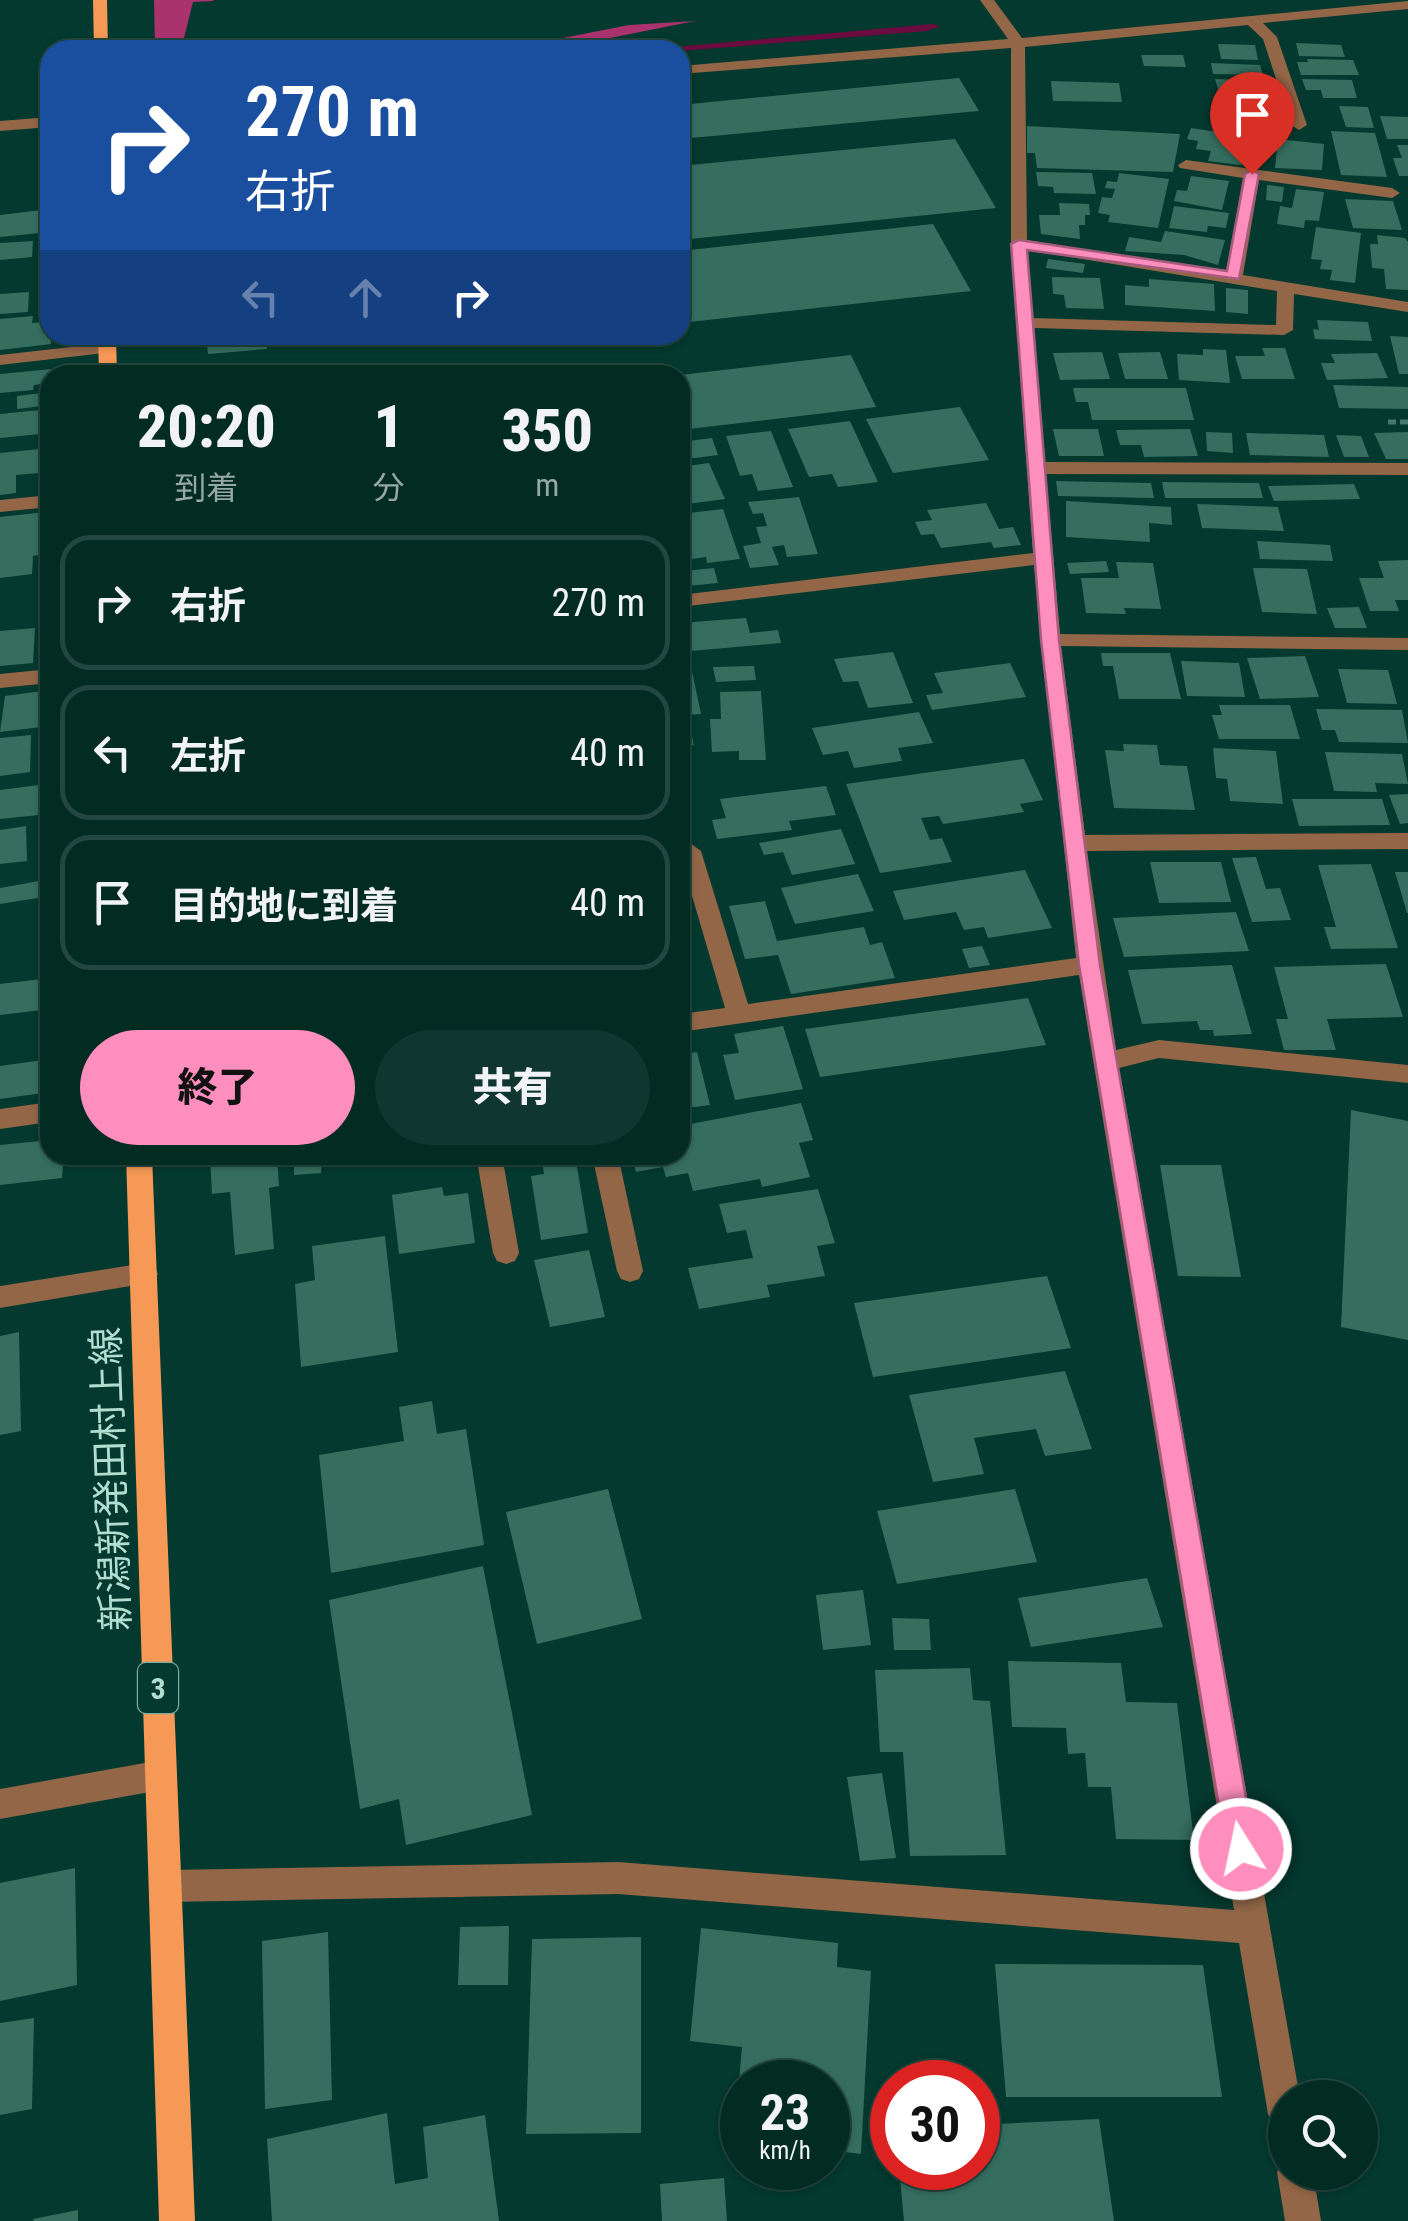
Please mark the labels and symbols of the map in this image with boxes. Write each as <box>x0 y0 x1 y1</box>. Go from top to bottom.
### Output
pin <box>1210 72 1295 175</box>
street label: 新潟新発田村上線 <box>84 1326 138 1632</box>
road number: 3 <box>138 1663 178 1713</box>
position arrow <box>1189 1797 1293 1901</box>
speed limit sign: 30 <box>870 2060 1000 2190</box>

